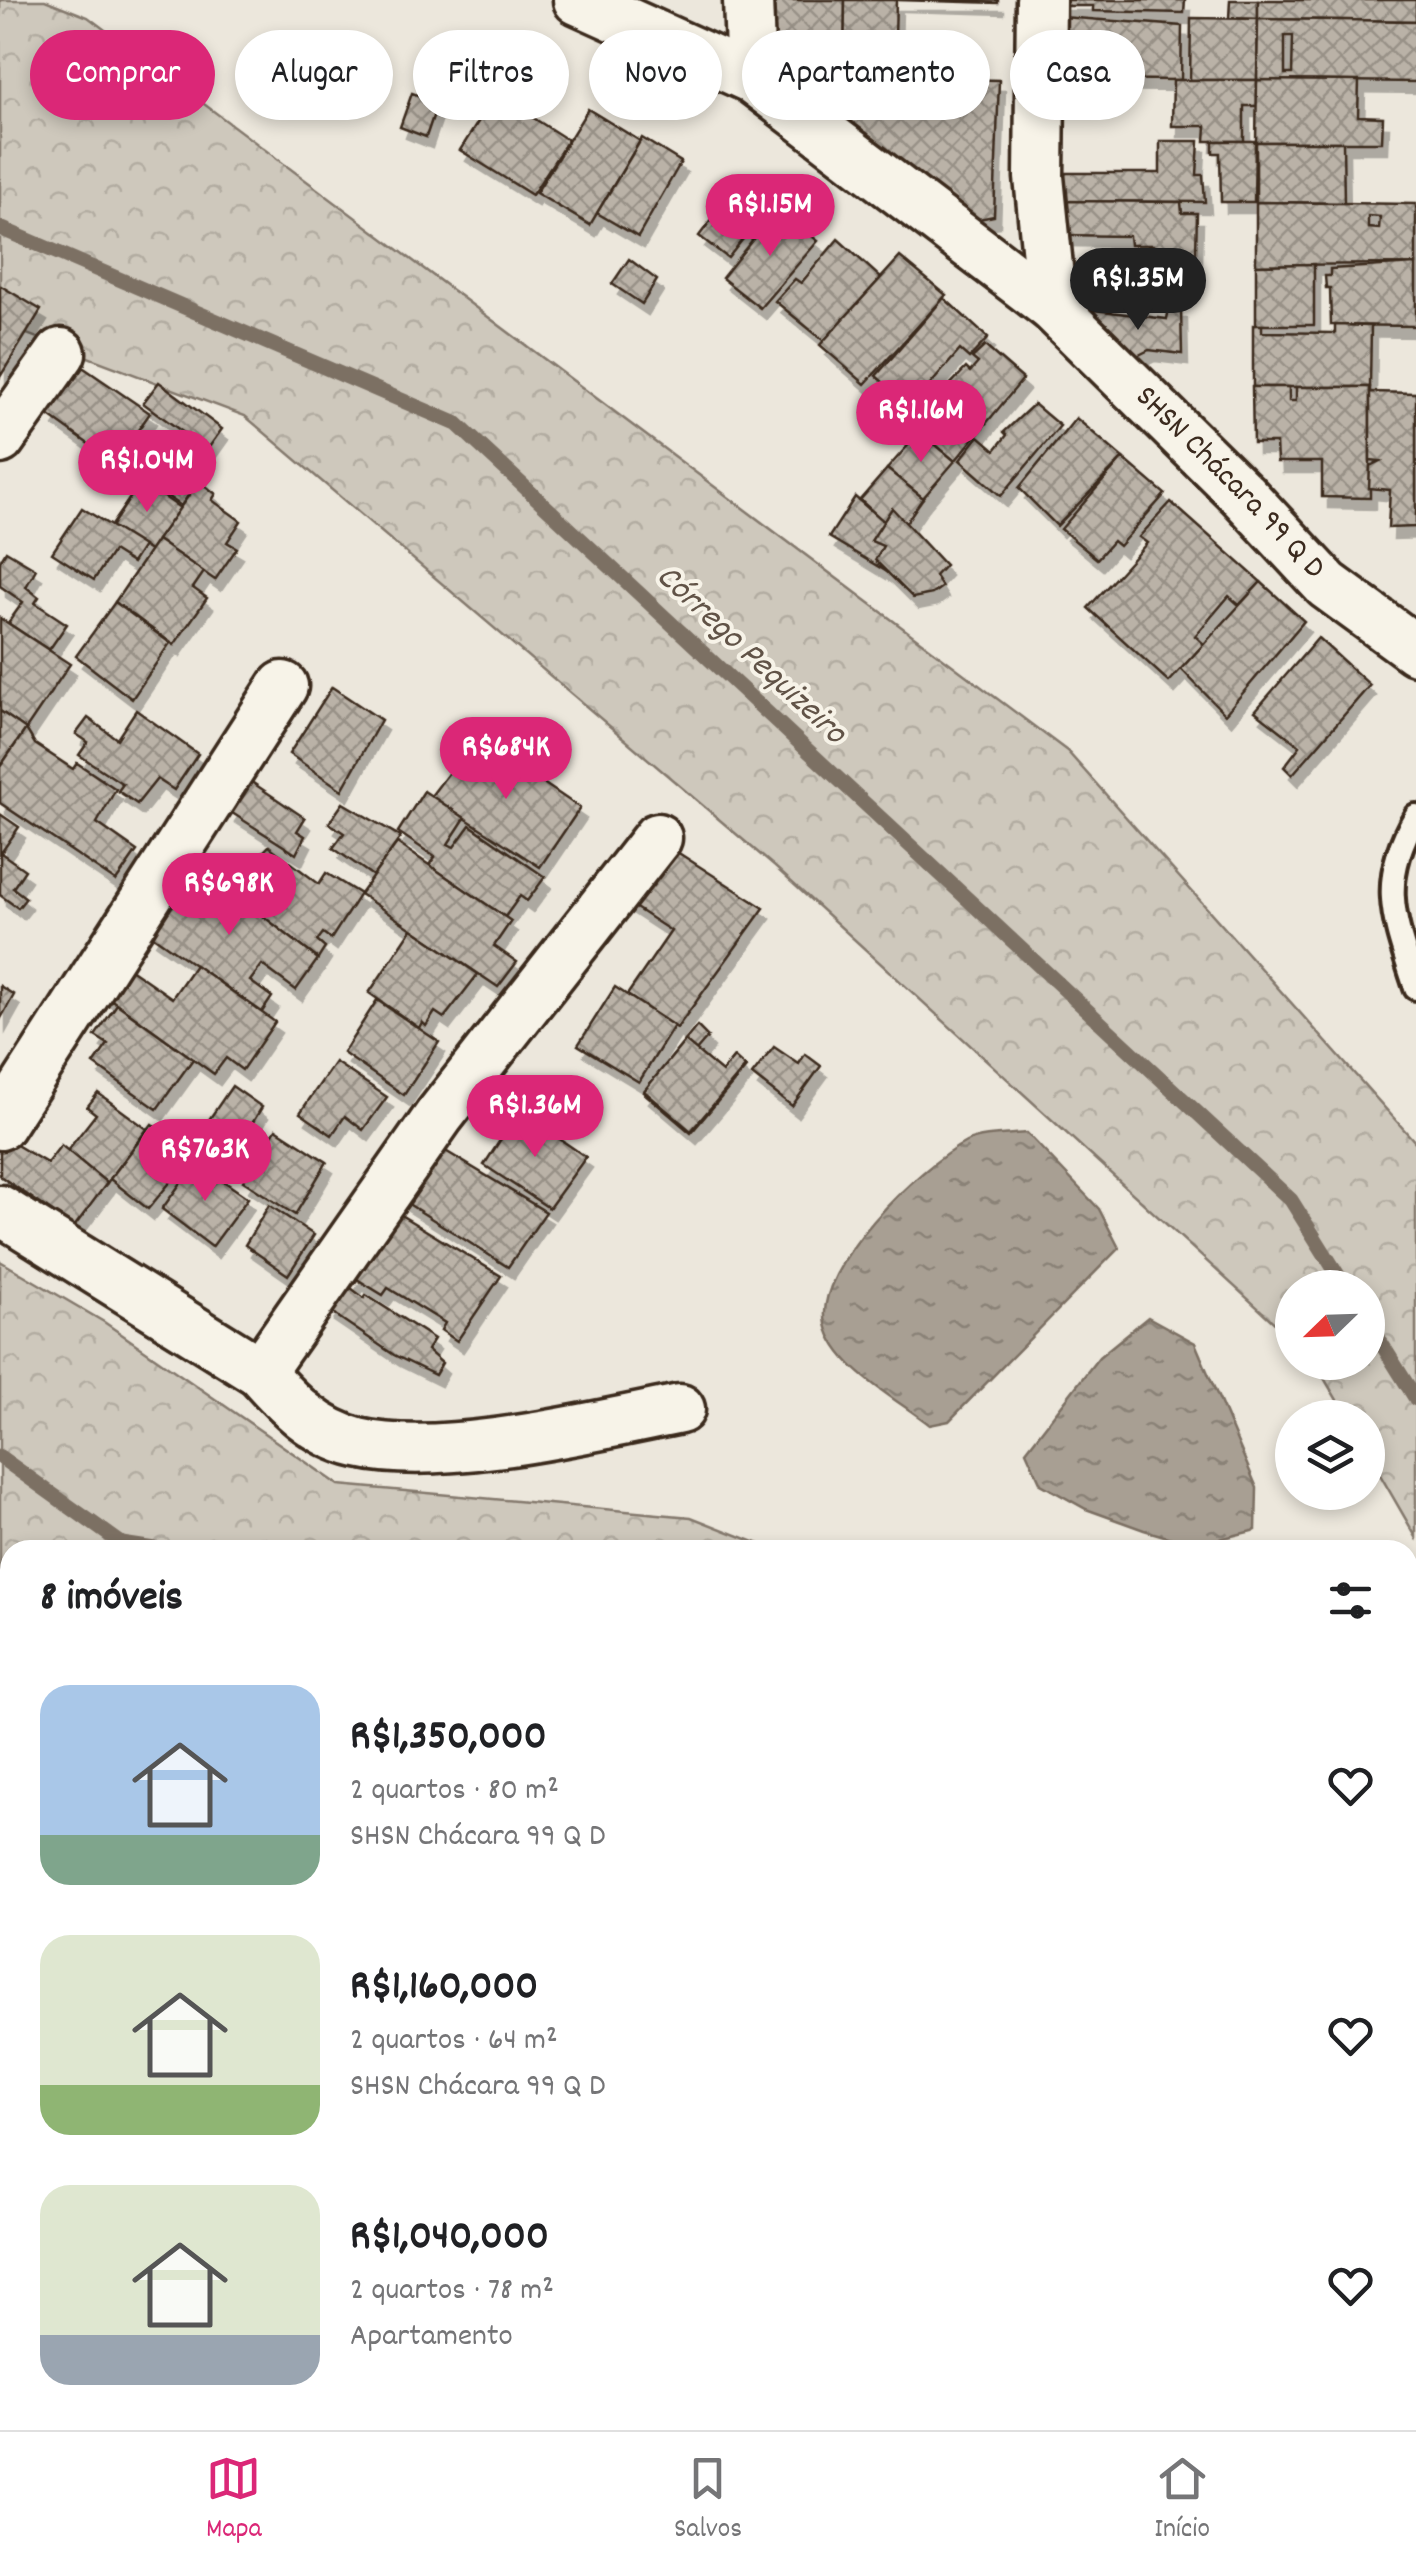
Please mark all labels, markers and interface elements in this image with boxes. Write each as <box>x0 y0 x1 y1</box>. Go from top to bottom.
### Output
chip: Comprar <box>30 30 215 120</box>
chip: Alugar <box>235 30 393 120</box>
chip: Filtros <box>413 30 569 120</box>
chip: Novo <box>589 30 722 120</box>
chip: Apartamento <box>742 30 990 120</box>
chip: Casa <box>1010 30 1145 120</box>
pin: R$1.15M <box>678 174 862 259</box>
text: R$1.15M <box>728 183 812 229</box>
pin: R$1.35M <box>1046 248 1230 333</box>
text: R$1.35M <box>1092 257 1184 303</box>
street label: SHSN Chácara 99 Q D <box>1123 376 1335 591</box>
pin: R$1.16M <box>829 380 1013 465</box>
text: R$1.16M <box>878 389 964 435</box>
pin: R$1.04M <box>55 430 239 515</box>
text: R$1.04M <box>100 439 194 485</box>
water label: Córrego Pequizeiro <box>643 554 858 759</box>
pin: R$684K <box>425 717 587 802</box>
text: R$684K <box>462 726 550 772</box>
pin: R$698K <box>148 853 310 938</box>
text: R$698K <box>184 862 274 908</box>
pin: R$1.36M <box>443 1075 627 1160</box>
text: R$1.36M <box>489 1084 581 1130</box>
pin: R$763K <box>124 1119 286 1204</box>
text: R$763K <box>161 1128 249 1174</box>
north arrow <box>1275 1270 1385 1380</box>
map controls <box>1275 1270 1385 1510</box>
button: layers <box>1275 1400 1385 1510</box>
text: 8 imóveis <box>40 1570 183 1630</box>
icon: filters <box>1323 1573 1378 1628</box>
text: R$1,350,000 <box>350 1709 547 1769</box>
icon: home <box>120 1725 240 1845</box>
icon: heart <box>1323 1758 1378 1813</box>
text: 2 quartos · 80 m² <box>350 1769 559 1815</box>
text: SHSN Chácara 99 Q D <box>350 1815 605 1861</box>
text: R$1,160,000 <box>350 1959 538 2019</box>
icon: home <box>120 1975 240 2095</box>
icon: heart <box>1323 2008 1378 2063</box>
text: 2 quartos · 64 m² <box>350 2019 558 2065</box>
text: SHSN Chácara 99 Q D <box>350 2065 605 2111</box>
text: R$1,040,000 <box>350 2209 549 2269</box>
icon: home <box>120 2225 240 2345</box>
icon: heart <box>1323 2258 1378 2313</box>
text: 2 quartos · 78 m² <box>350 2269 554 2315</box>
text: Apartamento <box>350 2315 513 2361</box>
tab: Mapa <box>206 2451 262 2551</box>
tab: Salvos <box>674 2451 742 2551</box>
tab: Início <box>1154 2451 1210 2551</box>

